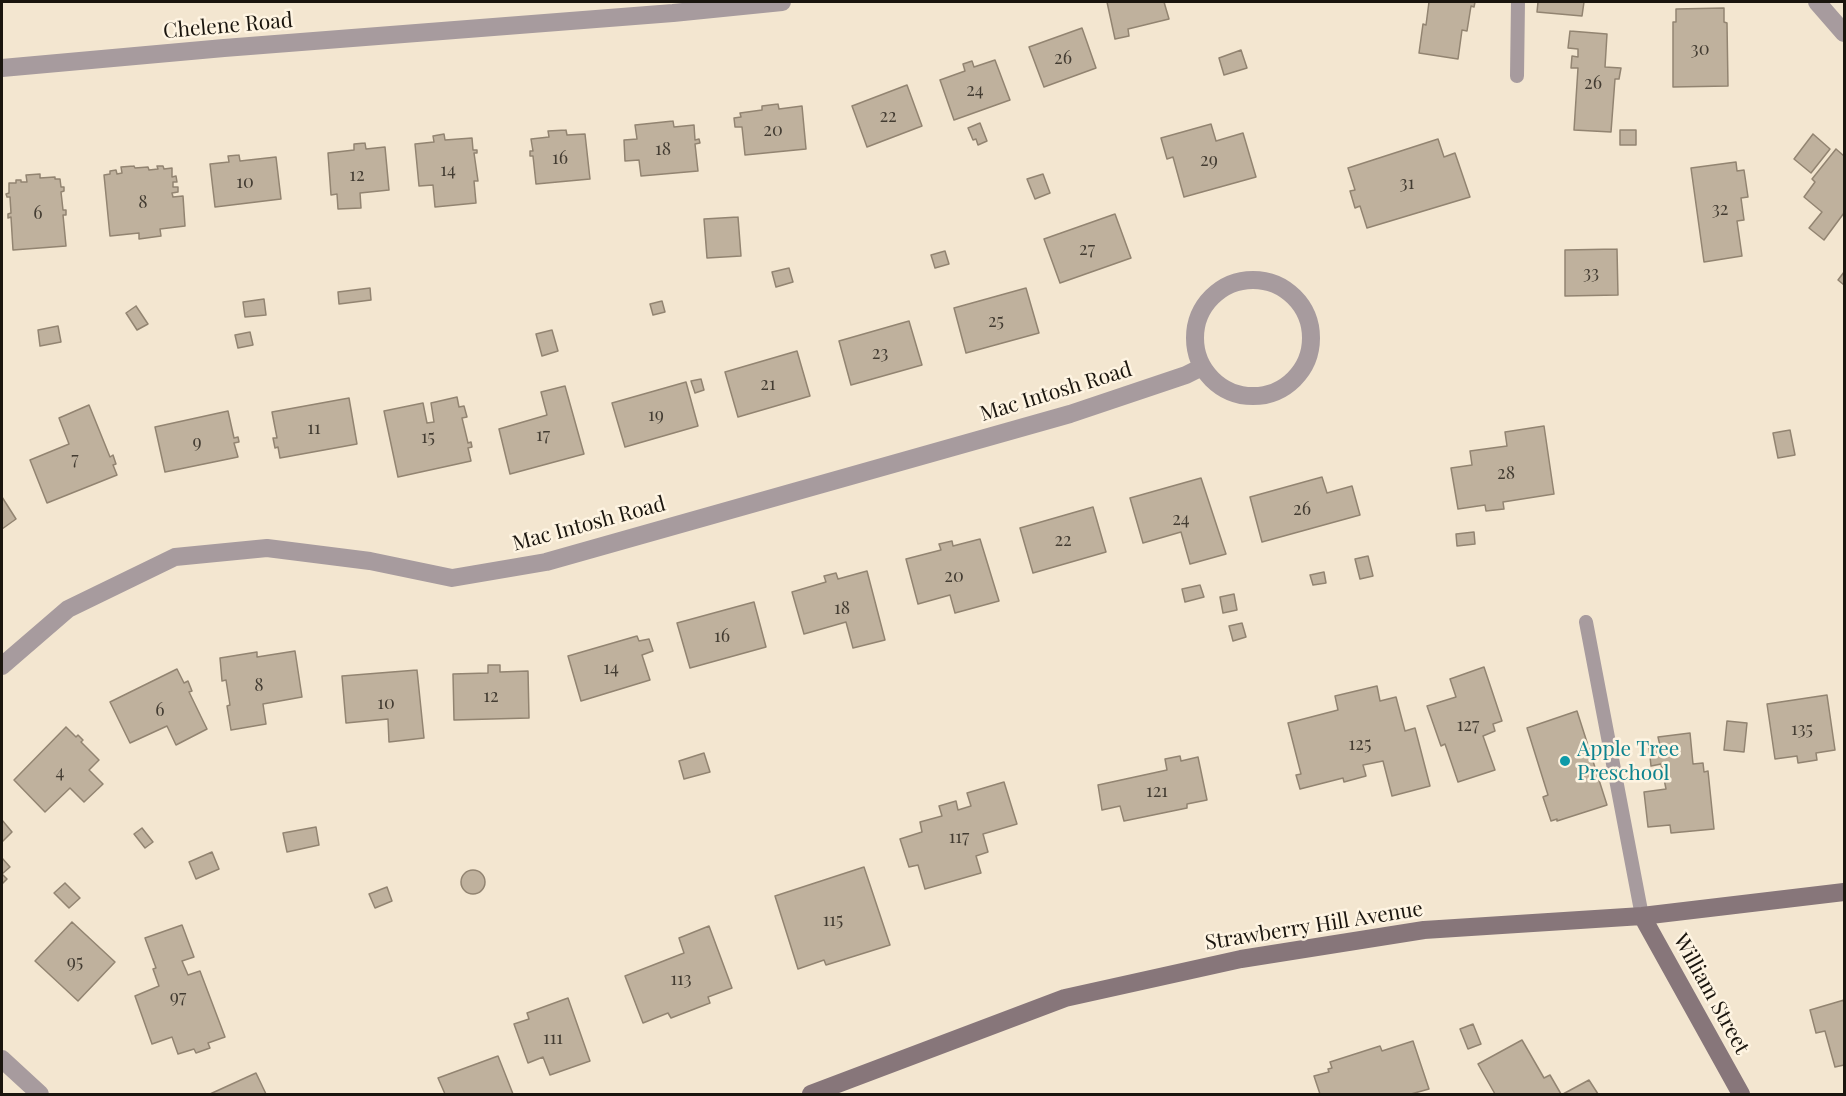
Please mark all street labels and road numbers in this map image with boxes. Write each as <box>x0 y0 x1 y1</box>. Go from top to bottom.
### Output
street label: Chelene Road <box>162 8 294 44</box>
street label: Mac Intosh Road <box>977 357 1135 427</box>
street label: Mac Intosh Road <box>510 491 668 557</box>
street label: Strawberry Hill Avenue <box>1203 896 1425 956</box>
street label: William Street <box>1668 929 1754 1059</box>

